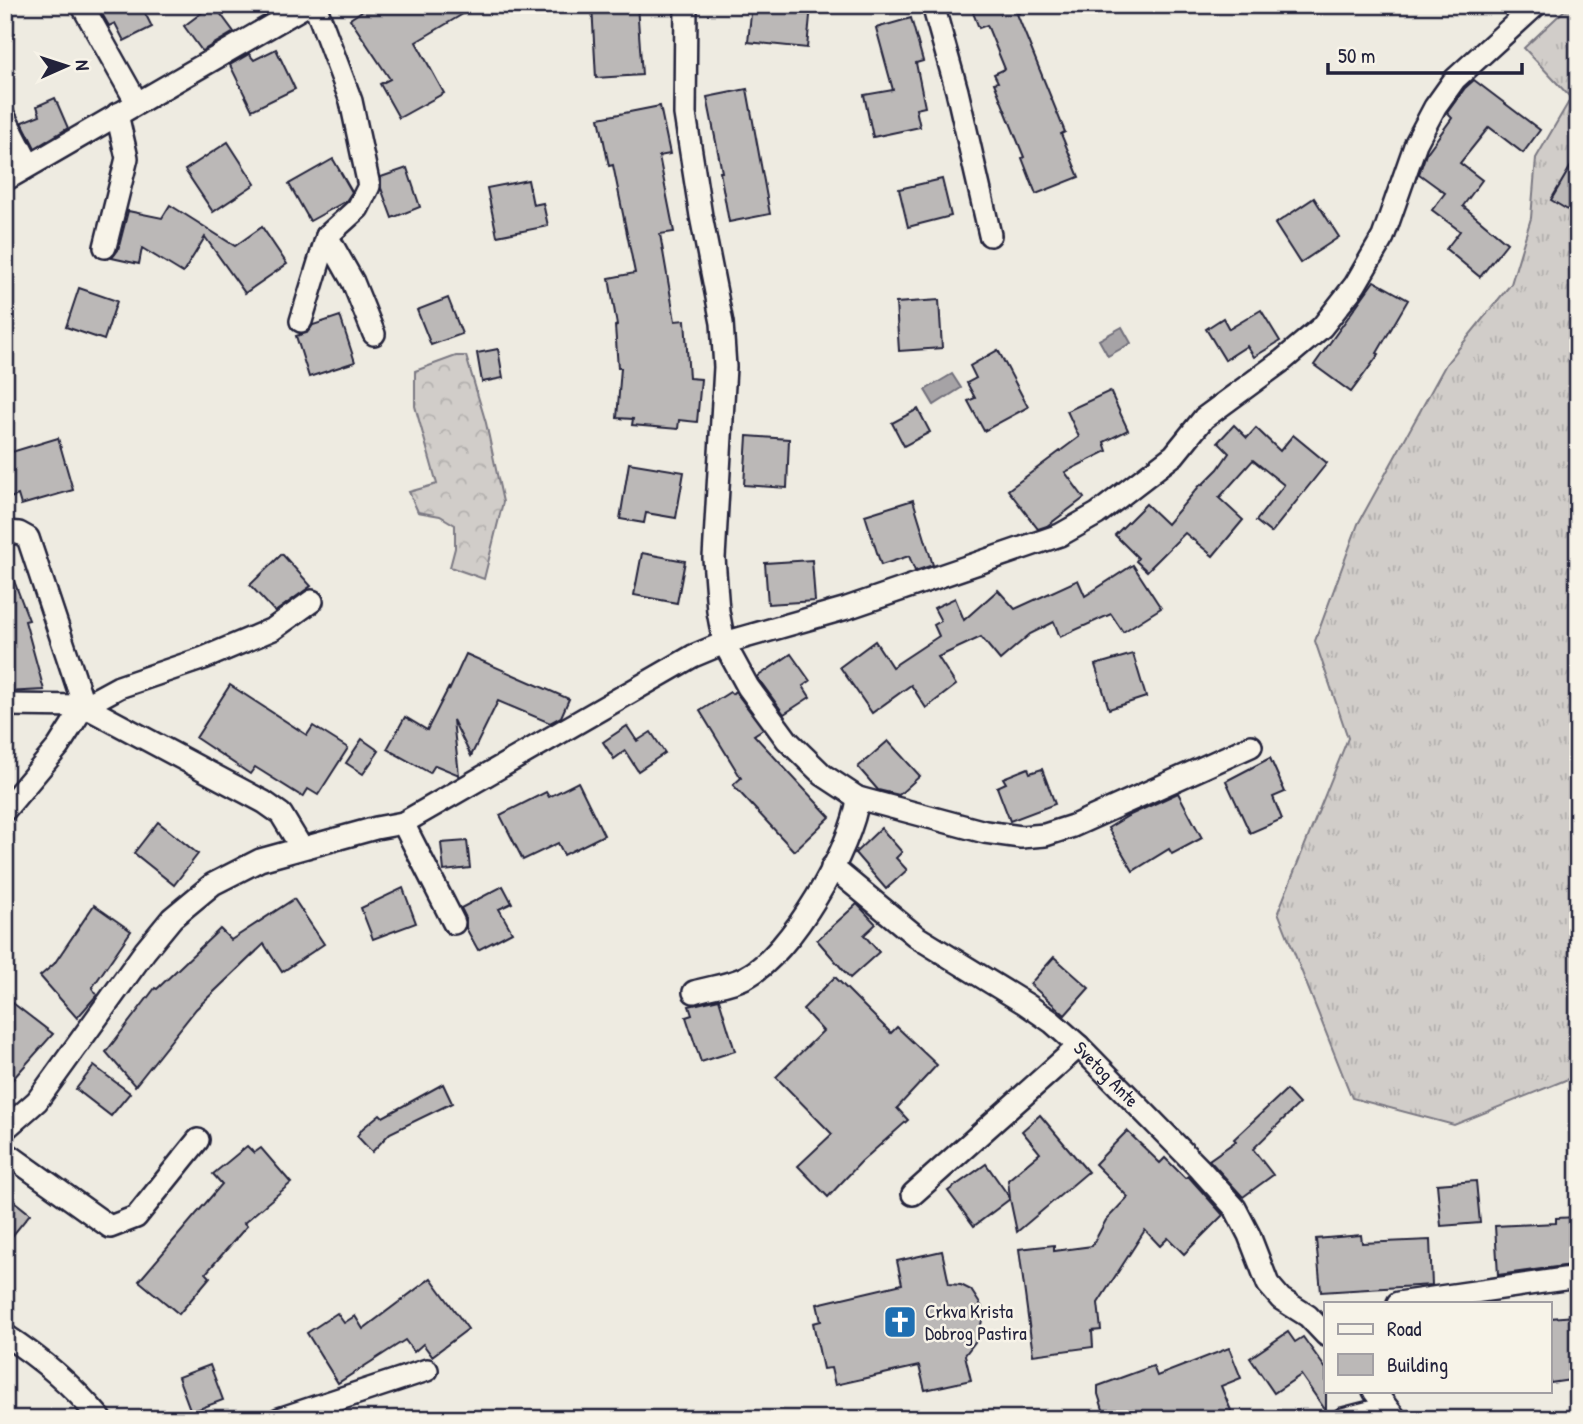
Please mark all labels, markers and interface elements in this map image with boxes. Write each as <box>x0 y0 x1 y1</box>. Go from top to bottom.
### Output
north arrow <box>32 32 102 102</box>
scale bar <box>1328 32 1522 76</box>
text: 50 m <box>1338 41 1375 70</box>
text: N <box>70 59 96 71</box>
street label: Svetog Ante <box>1068 1035 1145 1113</box>
place label: Crkva Krista Dobrog Pastira <box>925 1298 1027 1346</box>
legend <box>1324 1302 1552 1392</box>
church icon: Crkva Krista Dobrog Pastira <box>881 1303 919 1341</box>
text: Road <box>1387 1314 1421 1343</box>
text: Building <box>1387 1350 1448 1379</box>

